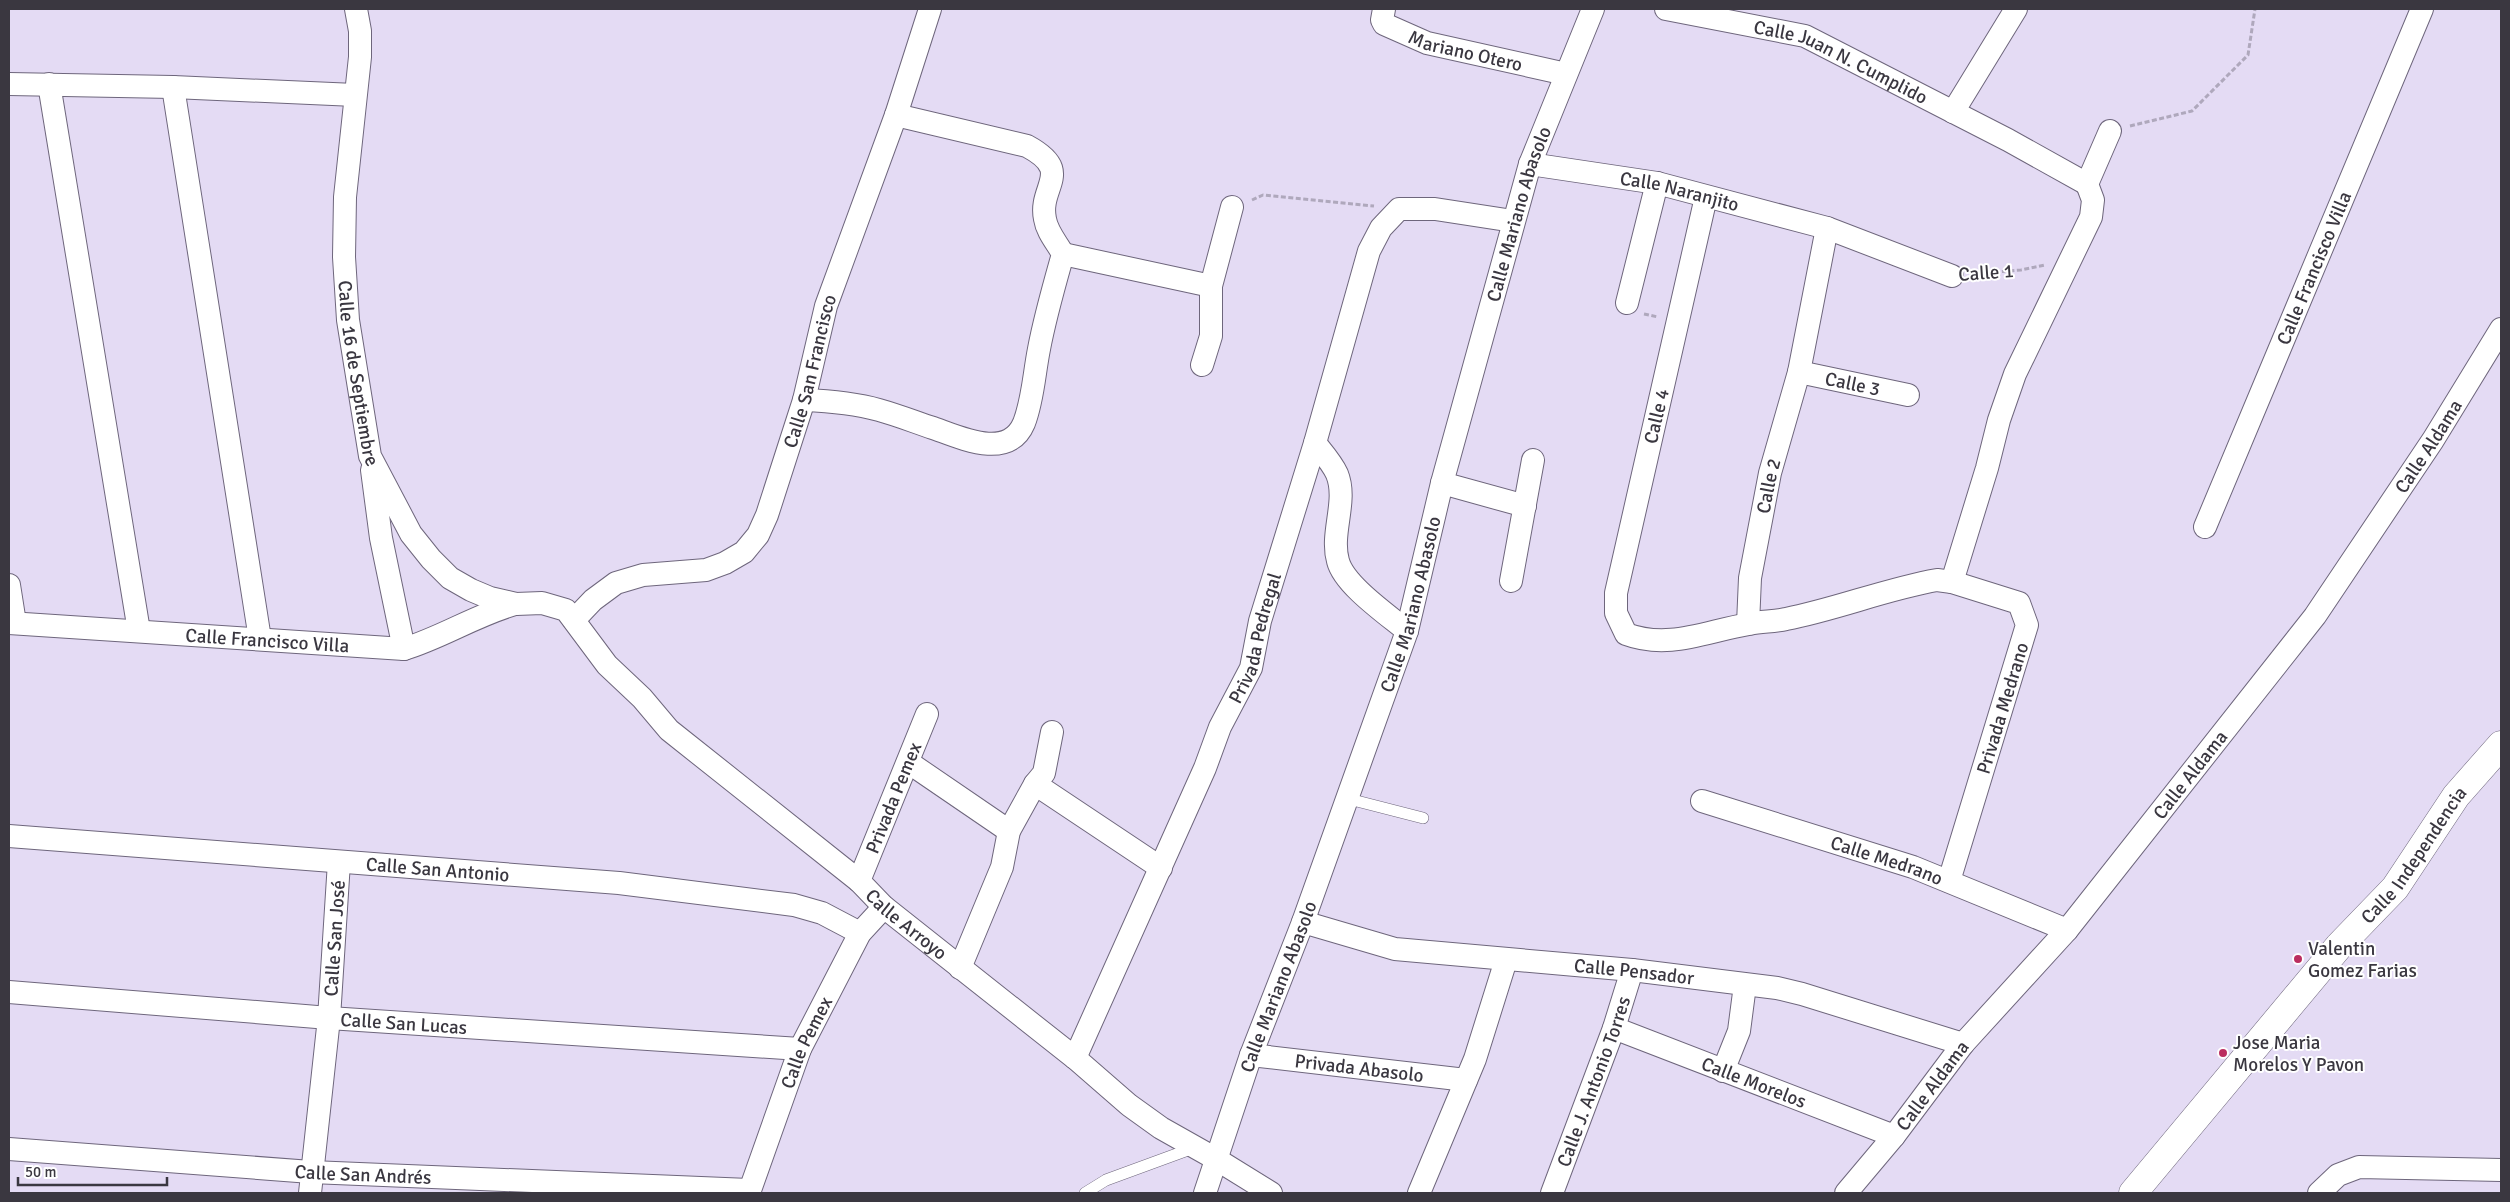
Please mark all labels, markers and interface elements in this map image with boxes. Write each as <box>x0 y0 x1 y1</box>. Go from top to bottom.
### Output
street label: Calle Juan N. Cumplido <box>1752 15 1932 110</box>
street label: Mariano Otero <box>1404 25 1525 77</box>
street label: Calle Mariano Abasolo <box>1482 123 1557 305</box>
street label: Calle Naranjito <box>1618 167 1742 217</box>
street label: Calle Francisco Villa <box>2272 188 2357 349</box>
street label: Calle 1 <box>1957 259 2015 287</box>
street label: Calle 16 de Septiembre <box>333 280 384 470</box>
street label: Calle San Francisco <box>778 291 842 451</box>
street label: Calle 3 <box>1823 367 1882 402</box>
street label: Calle 4 <box>1639 386 1675 446</box>
street label: Calle Aldama <box>2390 395 2468 498</box>
street label: Calle 2 <box>1752 456 1787 516</box>
street label: Calle Mariano Abasolo <box>1375 514 1447 696</box>
street label: Privada Pedregal <box>1223 570 1287 708</box>
street label: Calle Francisco Villa <box>185 624 350 658</box>
street label: Privada Medrano <box>1972 639 2034 777</box>
street label: Calle Aldama <box>2148 726 2233 824</box>
street label: Privada Pemex <box>860 739 927 857</box>
street label: Calle Independencia <box>2356 781 2472 929</box>
street label: Calle Medrano <box>1827 831 1946 891</box>
street label: Calle San Antonio <box>365 853 510 888</box>
street label: Calle San José <box>319 879 351 997</box>
street label: Calle Arroyo <box>860 884 952 965</box>
street label: Calle Mariano Abasolo <box>1235 898 1323 1076</box>
place label: Valentin Gomez Farias <box>2308 937 2417 983</box>
marker: Valentin Gomez Farias <box>2292 953 2304 965</box>
street label: Calle Pensador <box>1573 954 1695 991</box>
street label: Calle Pemex <box>776 993 838 1092</box>
street label: Calle J. Antonio Torres <box>1552 994 1636 1170</box>
street label: Calle San Lucas <box>340 1008 468 1040</box>
place label: Jose Maria Morelos Y Pavon <box>2233 1031 2364 1077</box>
street label: Calle Aldama <box>1891 1036 1975 1136</box>
marker: Jose Maria Morelos Y Pavon <box>2217 1047 2229 1059</box>
street label: Privada Abasolo <box>1293 1049 1425 1088</box>
street label: Calle Morelos <box>1698 1052 1809 1114</box>
scale bar <box>18 1154 166 1186</box>
street label: Calle San Andrés <box>294 1160 432 1190</box>
text: 50 m <box>25 1163 56 1181</box>

